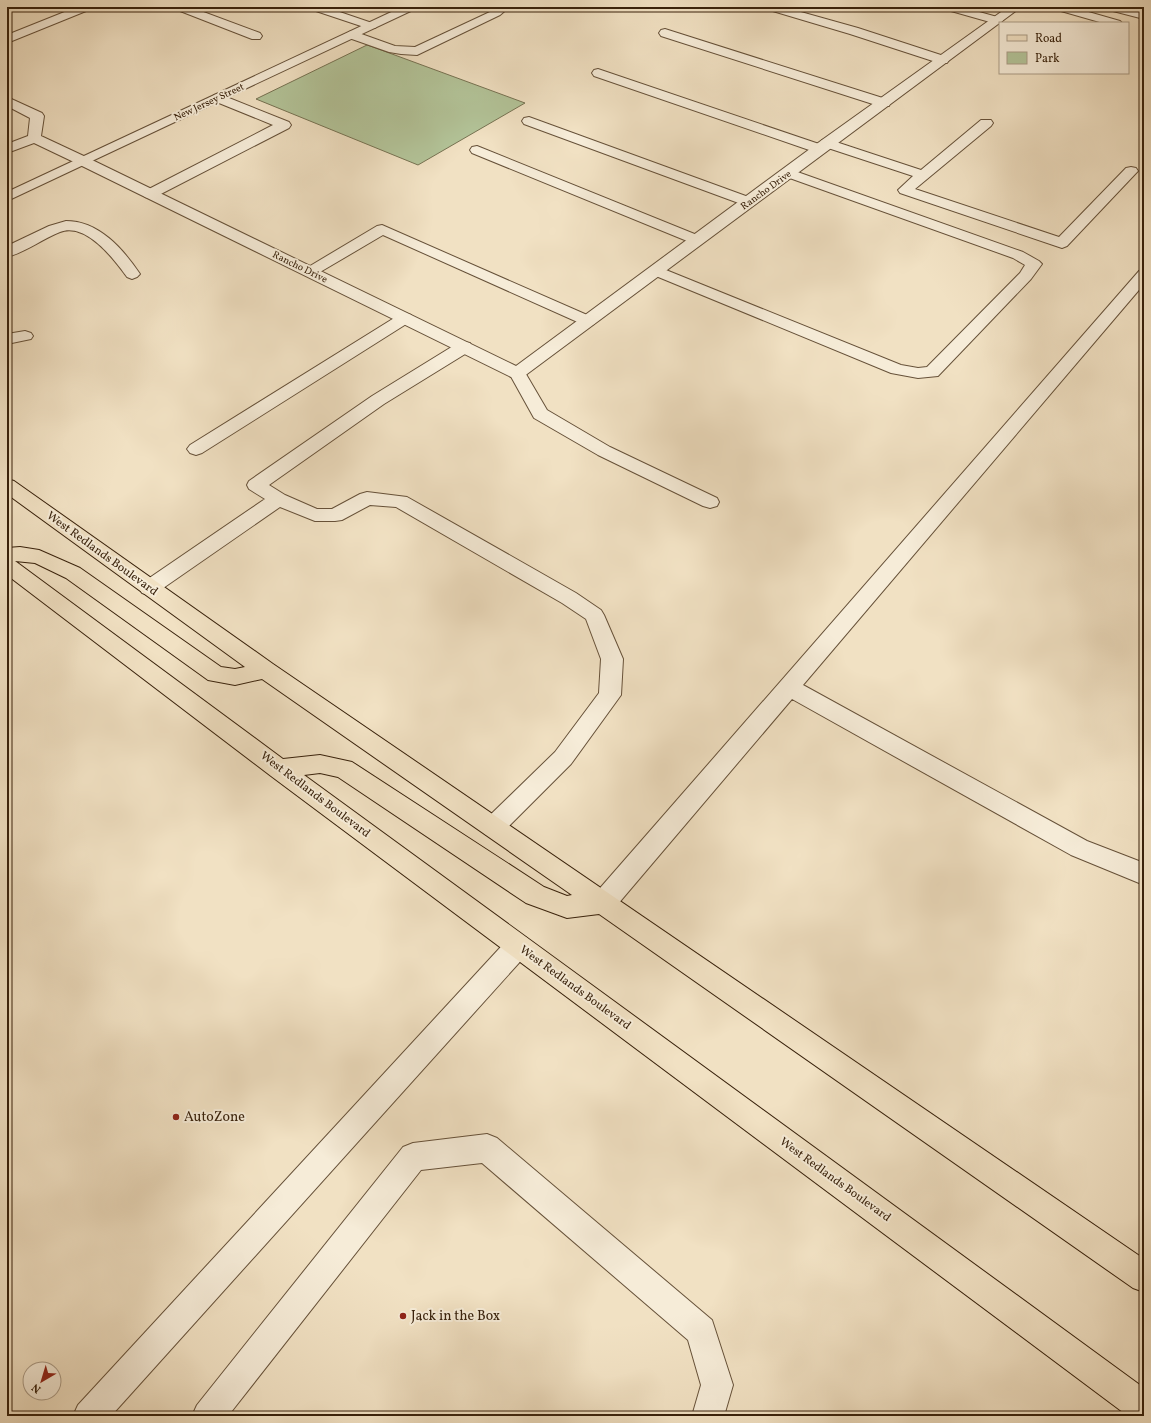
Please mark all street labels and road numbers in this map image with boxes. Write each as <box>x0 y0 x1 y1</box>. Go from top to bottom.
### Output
street label: New Jersey Street <box>172 79 247 124</box>
street label: Rancho Drive <box>738 167 794 213</box>
street label: Rancho Drive <box>270 248 330 286</box>
street label: West Redlands Boulevard <box>43 508 161 600</box>
street label: West Redlands Boulevard <box>257 748 373 842</box>
street label: West Redlands Boulevard <box>516 942 634 1034</box>
street label: West Redlands Boulevard <box>776 1134 894 1226</box>

